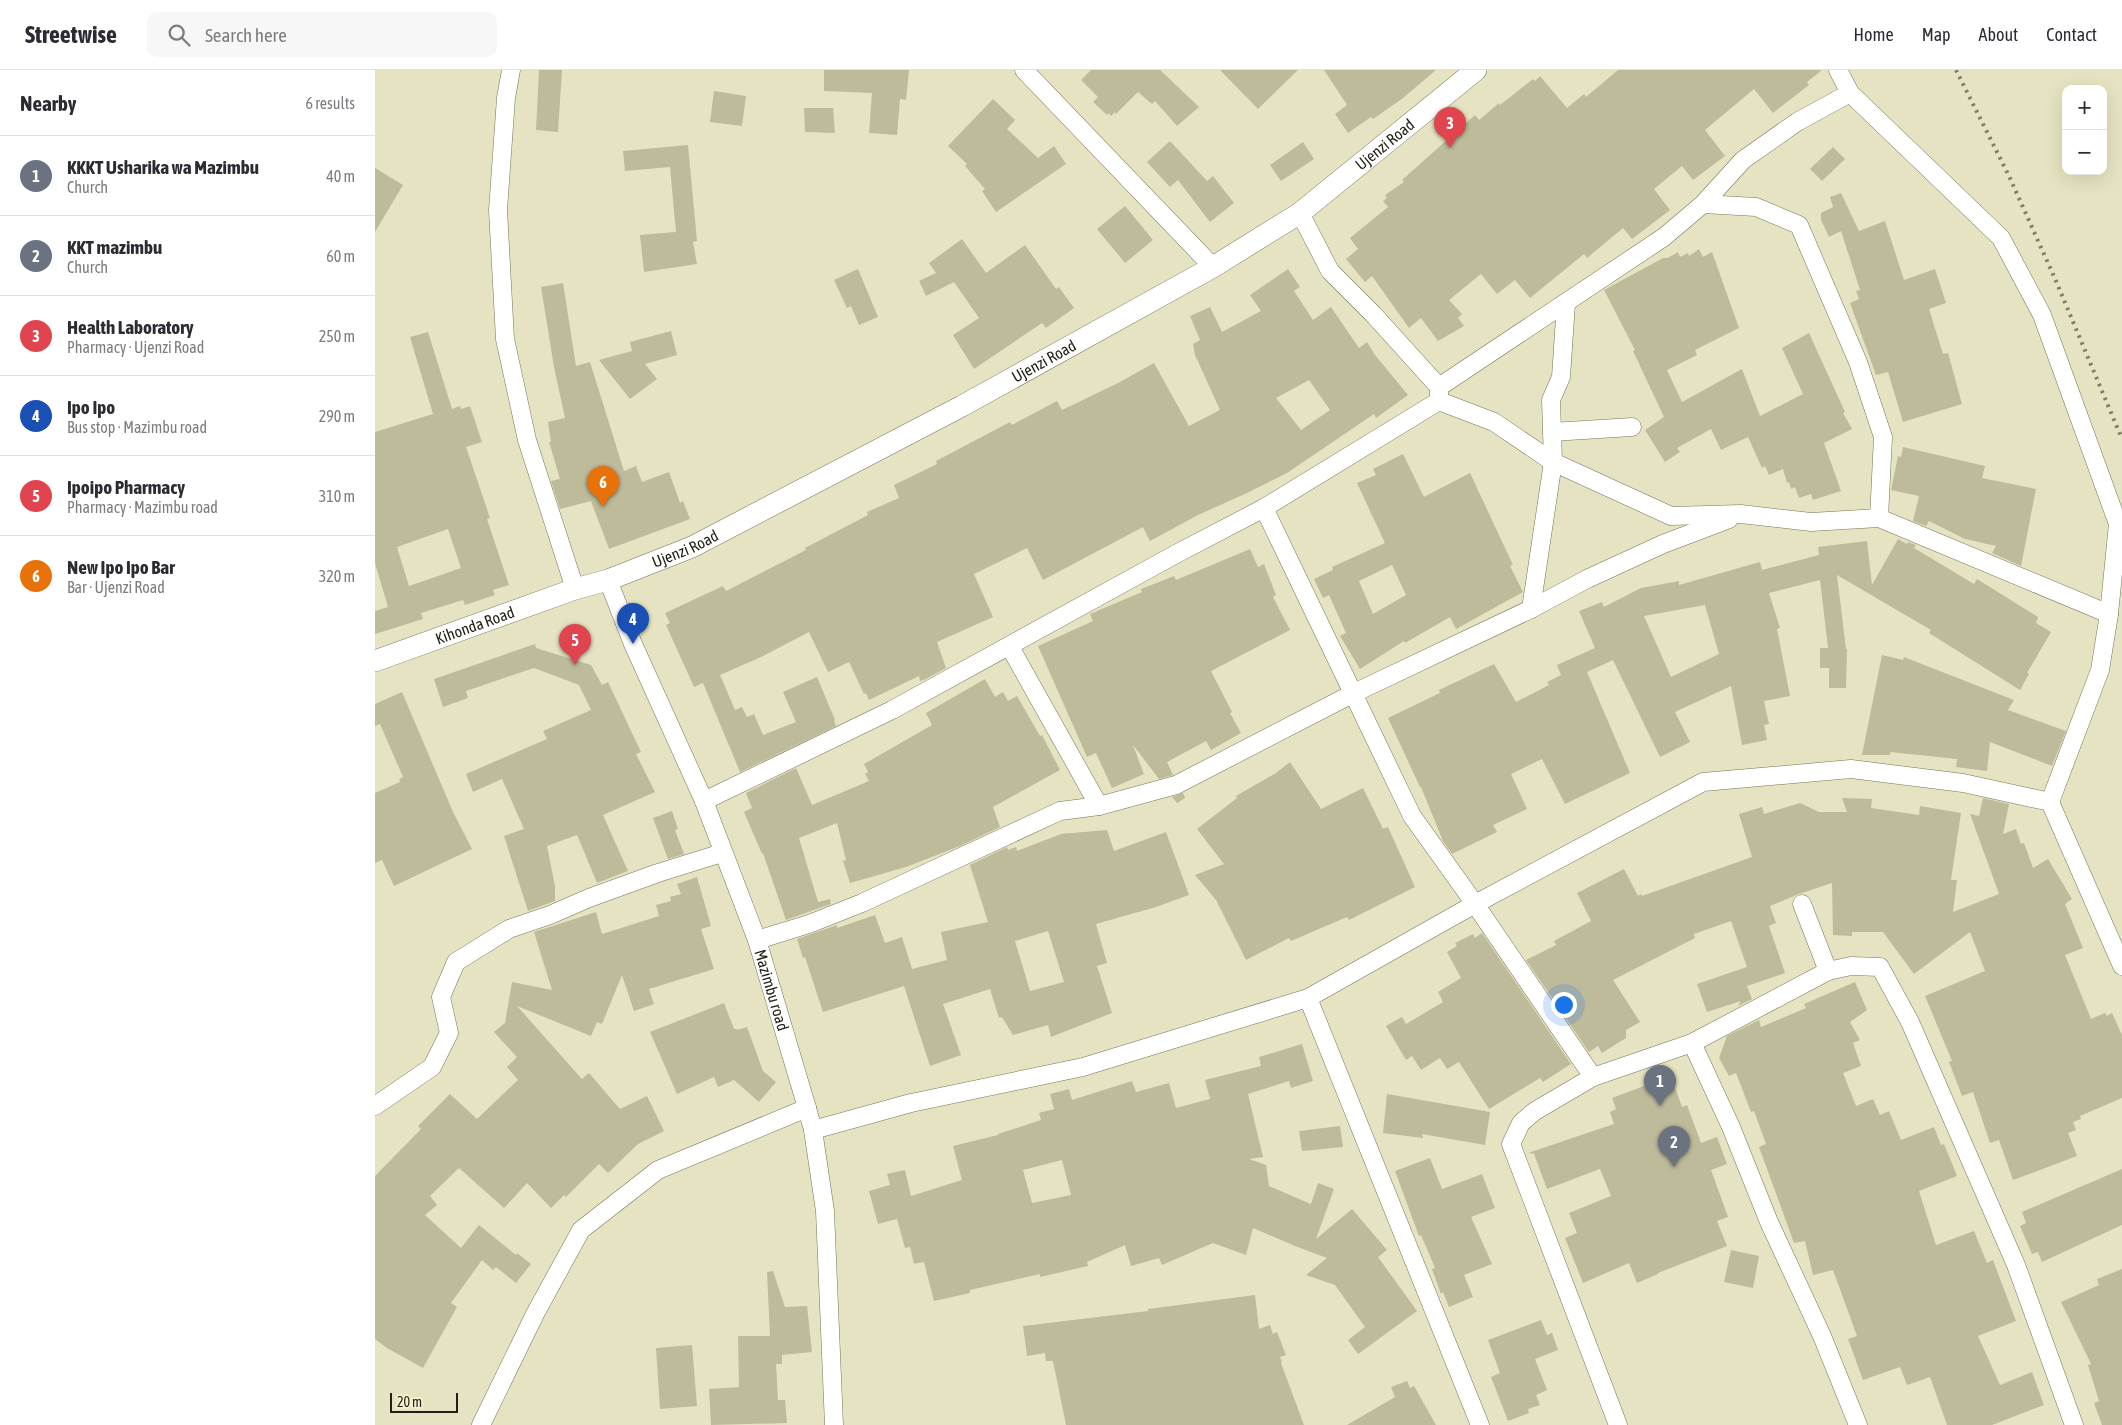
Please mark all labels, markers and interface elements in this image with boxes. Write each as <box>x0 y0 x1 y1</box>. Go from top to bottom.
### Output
search box <box>147 12 497 57</box>
text: Streetwise <box>25 21 117 48</box>
icon: search <box>165 21 193 49</box>
text: Search here <box>205 24 287 46</box>
text: Home <box>1854 24 1894 45</box>
text: Map <box>1922 24 1951 45</box>
text: About <box>1979 24 2018 45</box>
text: Contact <box>2046 24 2097 45</box>
map controls <box>2062 85 2107 175</box>
button: + <box>2062 85 2107 130</box>
text: Nearby <box>20 91 76 115</box>
text: 6 results <box>305 94 355 112</box>
pin: 3 <box>1434 107 1466 148</box>
street label: Ujenzi Road <box>1352 115 1418 173</box>
button: − <box>2062 130 2107 175</box>
text: KKKT Usharika wa Mazimbu <box>67 156 259 178</box>
text: 1 <box>32 167 40 185</box>
text: 40 m <box>326 167 355 185</box>
text: Church <box>67 178 108 196</box>
text: KKT mazimbu <box>67 236 162 258</box>
text: 2 <box>32 247 40 265</box>
text: 60 m <box>326 247 355 265</box>
text: Church <box>67 258 108 276</box>
text: Health Laboratory <box>67 316 194 338</box>
text: 3 <box>32 327 40 345</box>
text: 250 m <box>319 327 355 345</box>
street label: Ujenzi Road <box>1009 336 1079 386</box>
text: Pharmacy · Ujenzi Road <box>67 338 204 356</box>
text: Ipo Ipo <box>67 396 115 418</box>
text: 4 <box>32 407 40 425</box>
text: 290 m <box>319 407 355 425</box>
text: Bus stop · Mazimbu road <box>67 418 207 436</box>
pin: 6 <box>587 466 619 507</box>
text: Ipoipo Pharmacy <box>67 476 185 498</box>
text: 5 <box>32 487 40 505</box>
text: 310 m <box>319 487 355 505</box>
text: Pharmacy · Mazimbu road <box>67 498 218 516</box>
street label: Ujenzi Road <box>649 526 721 571</box>
text: New Ipo Ipo Bar <box>67 556 175 578</box>
text: 6 <box>32 567 40 585</box>
text: 320 m <box>319 567 355 585</box>
text: Bar · Ujenzi Road <box>67 578 165 596</box>
street label: Kihonda Road <box>433 603 517 648</box>
pin: 4 <box>617 603 649 644</box>
pin: 5 <box>559 624 591 665</box>
street label: Mazimbu road <box>751 947 793 1033</box>
your location <box>1551 992 1577 1018</box>
pin: 1 <box>1644 1065 1676 1106</box>
pin: 2 <box>1658 1126 1690 1167</box>
scale bar <box>390 1390 457 1413</box>
text: 20 m <box>397 1394 422 1410</box>

